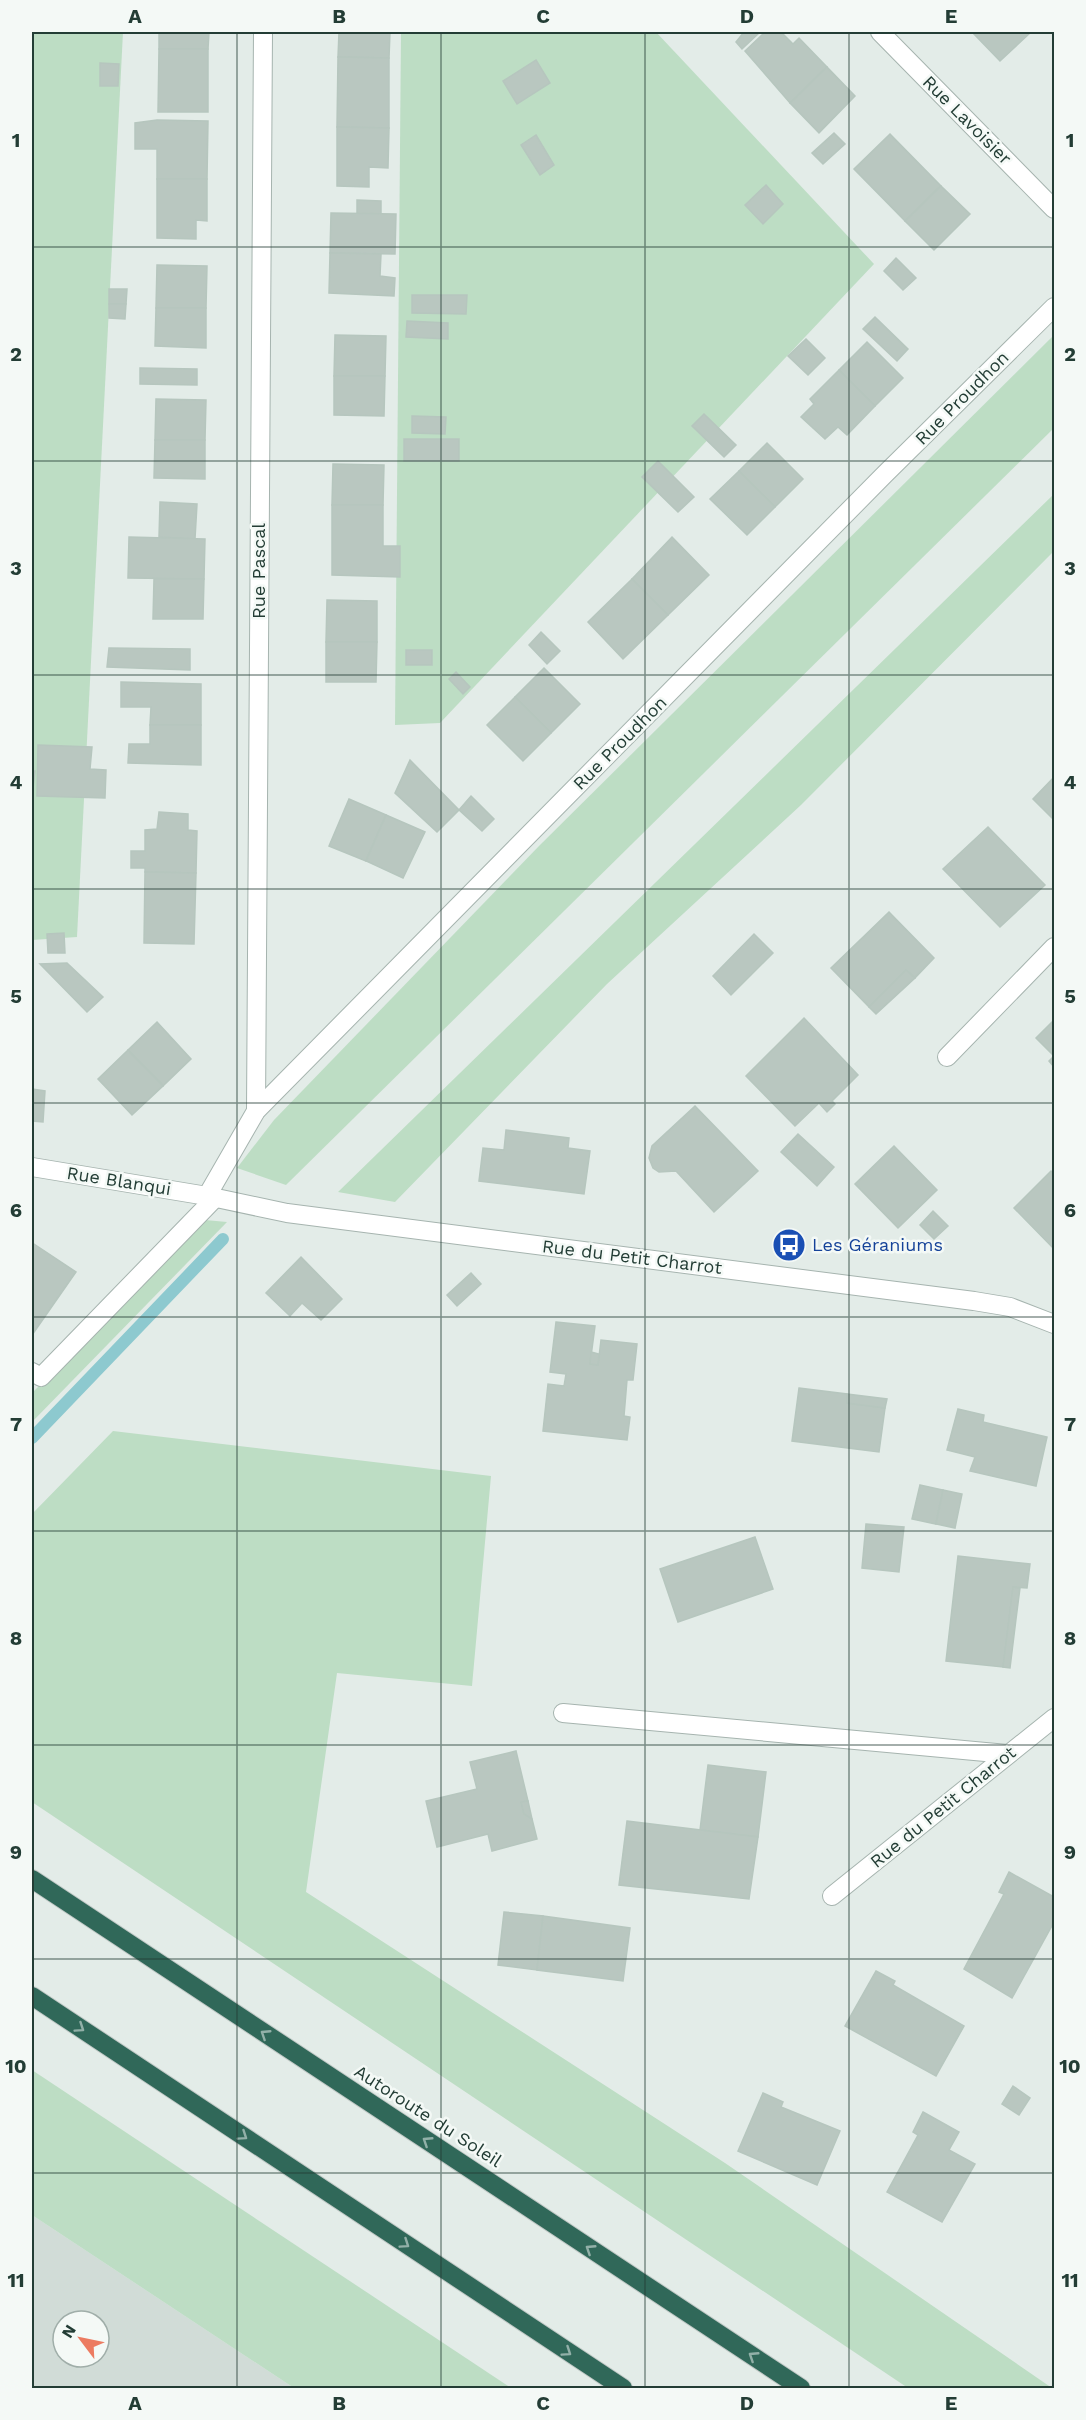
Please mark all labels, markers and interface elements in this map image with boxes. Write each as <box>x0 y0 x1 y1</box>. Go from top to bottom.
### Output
text: A <box>128 4 142 28</box>
text: B <box>332 4 346 28</box>
text: C <box>536 4 550 28</box>
text: D <box>740 4 754 28</box>
text: E <box>945 4 957 28</box>
street label: Rue Lavoisier <box>919 71 1016 168</box>
text: 1 <box>12 128 20 152</box>
text: 1 <box>1066 128 1074 152</box>
text: 2 <box>10 342 22 366</box>
text: 2 <box>1064 342 1076 366</box>
street label: Rue Proudhon <box>910 346 1013 449</box>
street label: Rue Pascal <box>248 523 269 619</box>
text: 3 <box>10 556 22 580</box>
text: 3 <box>1064 556 1076 580</box>
street label: Rue Proudhon <box>568 691 671 794</box>
text: 4 <box>10 770 23 794</box>
text: 4 <box>1064 770 1077 794</box>
text: 5 <box>10 984 22 1008</box>
text: 5 <box>1064 984 1076 1008</box>
street label: Rue Blanqui <box>65 1162 173 1199</box>
text: 6 <box>10 1198 22 1222</box>
text: 6 <box>1064 1198 1076 1222</box>
bus stop icon: Les Géraniums <box>771 1227 807 1263</box>
place label: Les Géraniums <box>812 1234 943 1255</box>
street label: Rue du Petit Charrot <box>541 1235 724 1278</box>
text: 7 <box>10 1412 22 1436</box>
text: 7 <box>1064 1412 1076 1436</box>
text: 8 <box>10 1626 22 1650</box>
text: 8 <box>1064 1626 1076 1650</box>
street label: Rue du Petit Charrot <box>866 1741 1020 1872</box>
text: 9 <box>10 1840 22 1864</box>
text: 9 <box>1064 1840 1076 1864</box>
one-way arrow <box>73 2021 84 2032</box>
one-way arrow <box>260 2030 271 2041</box>
text: 10 <box>5 2054 27 2078</box>
text: 10 <box>1059 2054 1081 2078</box>
street label: Autoroute du Soleil <box>351 2060 506 2171</box>
one-way arrow <box>236 2129 247 2140</box>
one-way arrow <box>423 2137 434 2148</box>
one-way arrow <box>398 2237 409 2248</box>
one-way arrow <box>586 2244 596 2256</box>
text: 11 <box>7 2268 25 2292</box>
text: 11 <box>1061 2268 1079 2292</box>
north arrow <box>51 2309 111 2369</box>
text: N <box>58 2321 80 2341</box>
one-way arrow <box>561 2345 572 2356</box>
one-way arrow <box>748 2352 759 2363</box>
text: A <box>128 2391 142 2415</box>
text: B <box>332 2391 346 2415</box>
text: C <box>536 2391 550 2415</box>
text: D <box>740 2391 754 2415</box>
text: E <box>945 2391 957 2415</box>

